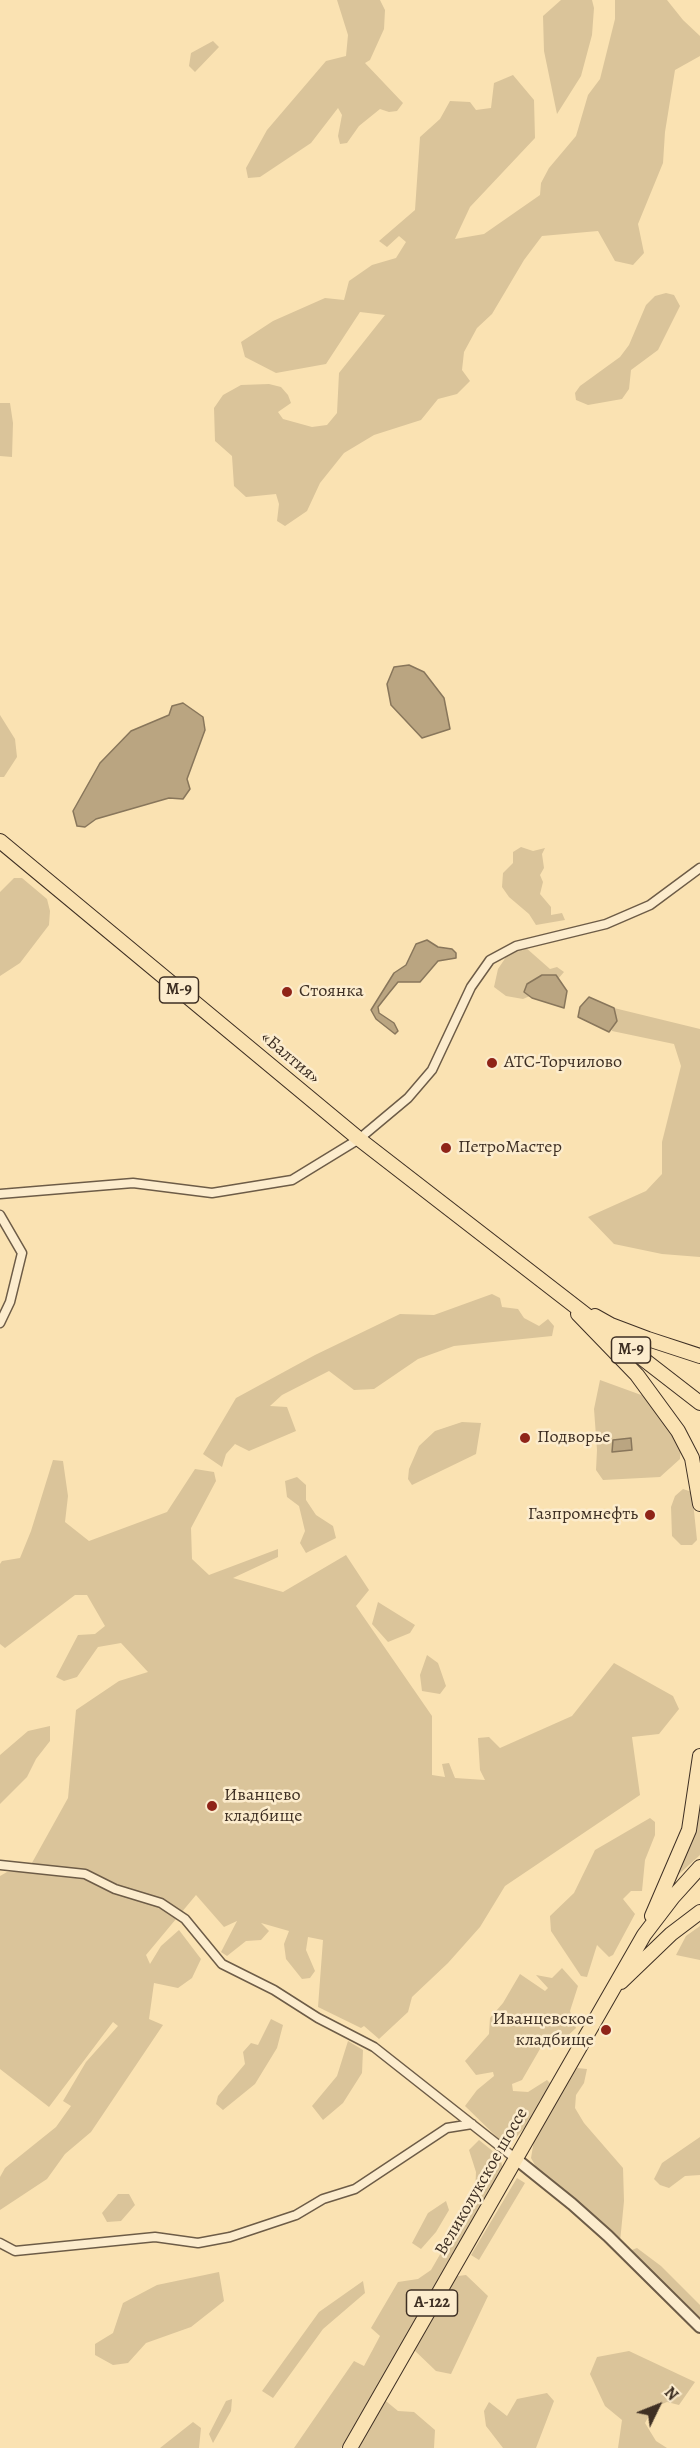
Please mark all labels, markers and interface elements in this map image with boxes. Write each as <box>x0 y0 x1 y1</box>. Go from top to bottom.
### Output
road number: М-9 <box>160 977 198 1003</box>
place label: Стоянка <box>299 981 363 1003</box>
marker: Стоянка <box>280 985 294 999</box>
street label: «Балтия» <box>256 1027 324 1089</box>
place label: АТС-Торчилово <box>504 1052 622 1074</box>
marker: АТС-Торчилово <box>485 1056 499 1070</box>
place label: ПетроМастер <box>458 1137 562 1159</box>
marker: ПетроМастер <box>439 1141 453 1155</box>
road number: М-9 <box>612 1337 650 1363</box>
place label: Подворье <box>537 1427 611 1449</box>
marker: Подворье <box>518 1431 532 1445</box>
place label: Газпромнефть <box>528 1504 638 1526</box>
marker: Газпромнефть <box>643 1508 657 1522</box>
place label: Иванцево кладбище <box>224 1785 302 1828</box>
marker: Иванцево кладбище <box>205 1799 219 1813</box>
place label: Иванцевское кладбище <box>492 2009 594 2052</box>
marker: Иванцевское кладбище <box>599 2023 613 2037</box>
street label: Великолукское шоссе <box>431 2104 533 2260</box>
road number: А-122 <box>406 2290 458 2316</box>
north arrow <box>628 2376 688 2436</box>
text: N <box>659 2382 683 2405</box>

